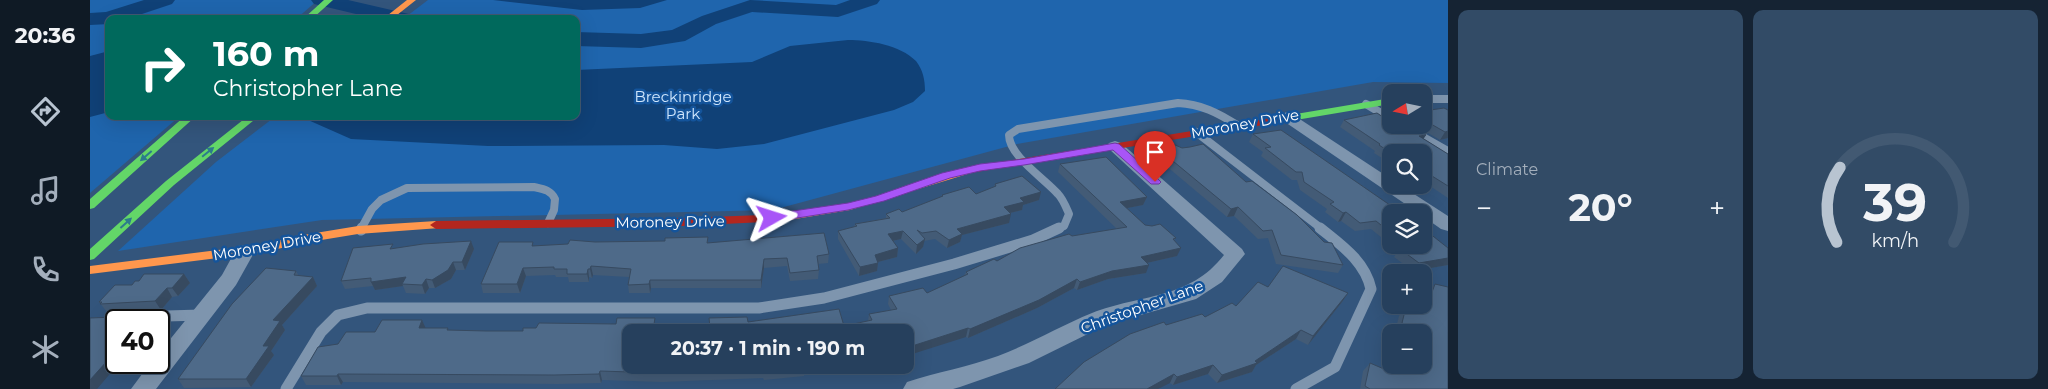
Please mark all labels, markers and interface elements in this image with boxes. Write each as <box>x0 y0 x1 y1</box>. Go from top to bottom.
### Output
text: 20:36 <box>15 22 75 49</box>
text: 160 m <box>213 32 319 75</box>
icon: right <box>130 35 195 100</box>
text: Christopher Lane <box>213 75 403 102</box>
north arrow <box>1382 84 1432 134</box>
map controls <box>1382 84 1432 374</box>
park label: Breckinridge Park <box>634 87 732 123</box>
icon: directions <box>28 94 63 129</box>
street label: Moroney Drive <box>1189 105 1300 142</box>
pin <box>1134 131 1176 182</box>
icon: arrive <box>1141 138 1169 166</box>
button: search <box>1382 144 1432 194</box>
one-way arrow <box>201 147 214 158</box>
one-way arrow <box>139 150 152 161</box>
text: Climate <box>1476 160 1538 179</box>
text: 39 <box>1863 171 1927 234</box>
icon: music <box>28 173 63 208</box>
text: 20° <box>1568 184 1633 231</box>
position arrow <box>745 191 797 243</box>
text: − <box>1476 191 1492 225</box>
text: + <box>1709 191 1725 225</box>
button: layers <box>1382 204 1432 254</box>
street label: Moroney Drive <box>615 211 725 232</box>
one-way arrow <box>120 217 132 229</box>
street label: Moroney Drive <box>211 227 322 264</box>
text: km/h <box>1872 230 1919 251</box>
icon: phone <box>28 252 63 287</box>
button: + <box>1382 264 1432 314</box>
street label: Christopher Lane <box>1078 275 1206 338</box>
speed limit sign: 40 <box>105 309 170 374</box>
button: − <box>1382 324 1432 374</box>
icon: climate <box>28 332 63 367</box>
text: 20:37 · 1 min · 190 m <box>671 337 865 360</box>

